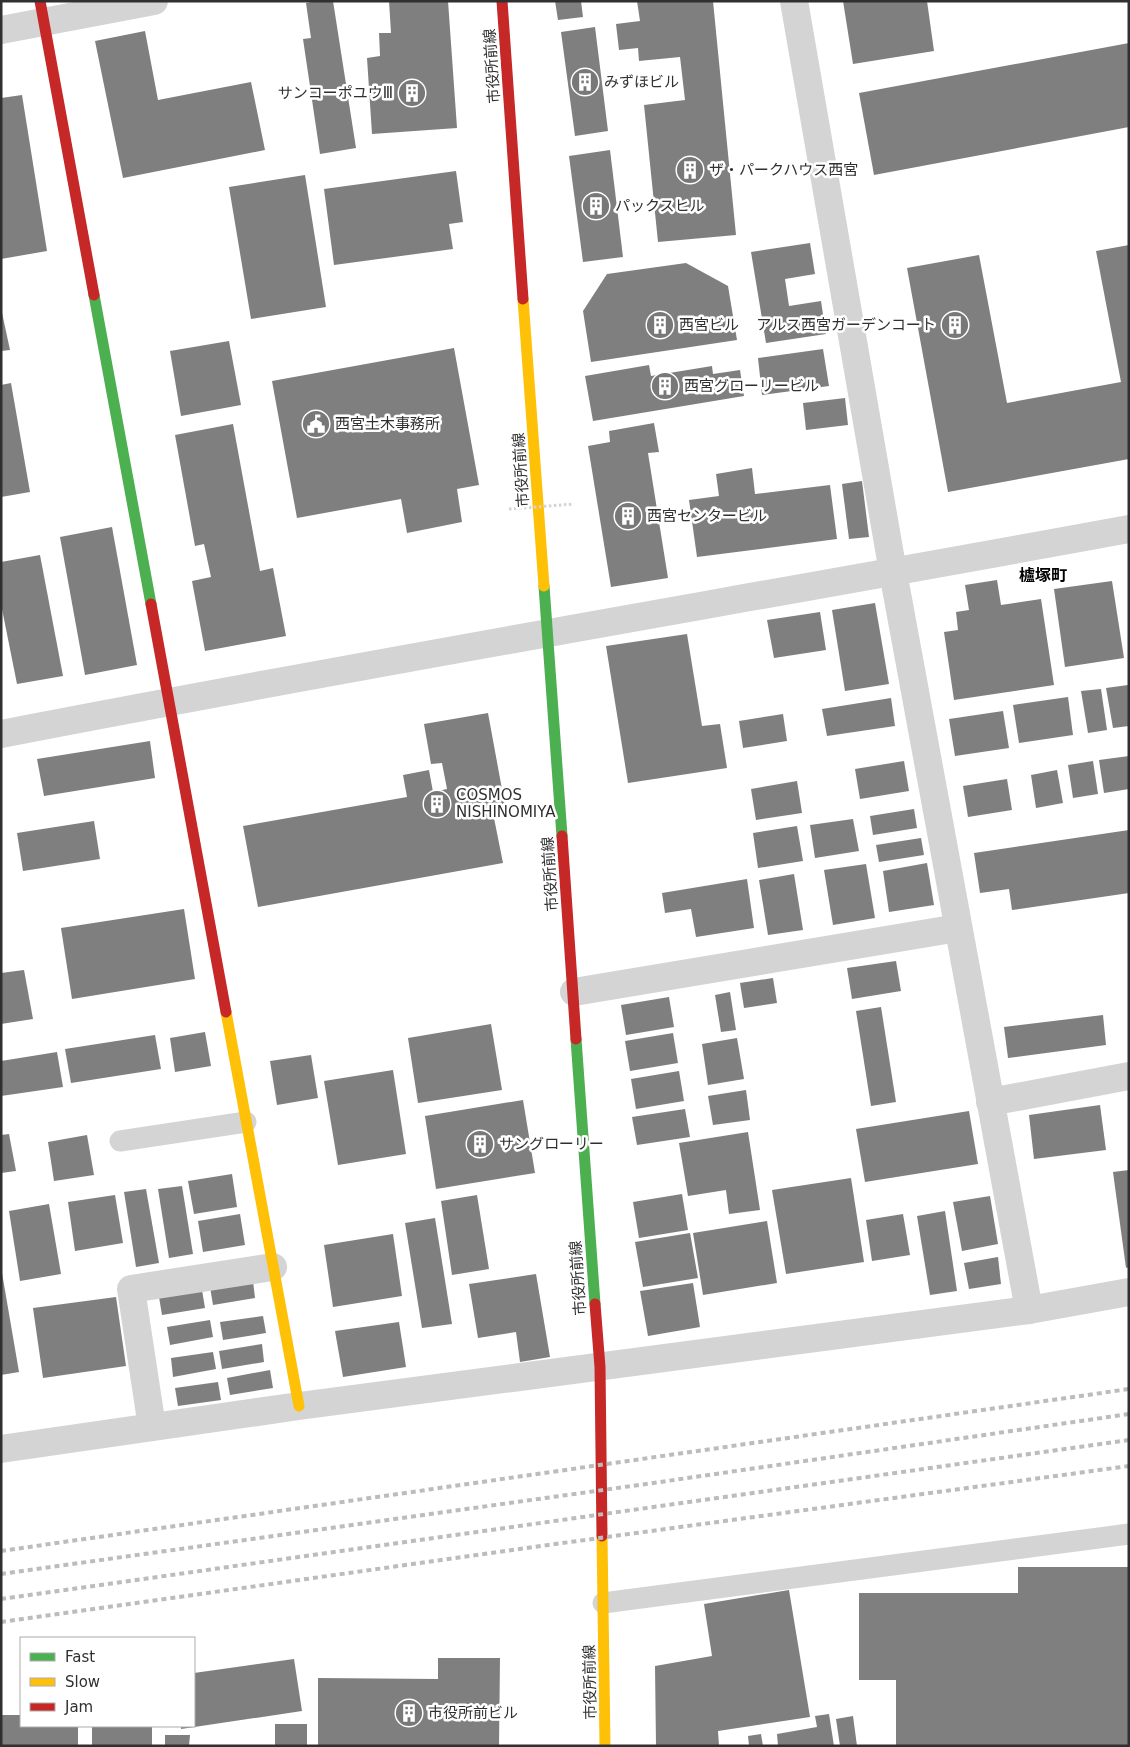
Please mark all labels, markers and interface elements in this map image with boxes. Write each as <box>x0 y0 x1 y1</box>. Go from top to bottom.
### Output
street label: 市役所前線 <box>480 28 504 104</box>
building icon: みずほビル <box>570 67 600 97</box>
place label: みずほビル <box>604 73 679 91</box>
building icon: サンコーポユウⅢ <box>397 78 427 108</box>
place label: サンコーポユウⅢ <box>278 84 393 102</box>
building icon: ザ・パークハウス西宮 <box>675 155 705 185</box>
place label: ザ・パークハウス西宮 <box>709 161 858 179</box>
building icon: パックスヒル <box>581 191 611 221</box>
place label: パックスヒル <box>615 197 705 215</box>
building icon: 西宮ビル <box>645 310 675 340</box>
building icon: アルス西宮ガーデンコート <box>940 310 970 340</box>
place label: 西宮ビル <box>679 316 739 334</box>
place label: アルス西宮ガーデンコート <box>756 316 936 334</box>
building icon: 西宮グローリービル <box>650 371 680 401</box>
place label: 西宮グローリービル <box>684 377 819 395</box>
public building icon: 西宮土木事務所 <box>301 409 331 439</box>
place label: 西宮土木事務所 <box>335 415 440 433</box>
street label: 市役所前線 <box>509 432 533 508</box>
building icon: 西宮センタービル <box>613 501 643 531</box>
place label: 西宮センタービル <box>647 507 767 525</box>
district label: 櫨塚町 <box>1019 566 1067 585</box>
place label: COSMOS NISHINOMIYA <box>456 786 556 821</box>
building icon: COSMOS NISHINOMIYA <box>422 789 452 819</box>
street label: 市役所前線 <box>538 836 562 912</box>
building icon: サングローリー <box>465 1129 495 1159</box>
place label: サングローリー <box>499 1135 604 1153</box>
street label: 市役所前線 <box>566 1240 590 1316</box>
legend <box>20 1637 195 1727</box>
street label: 市役所前線 <box>580 1644 600 1720</box>
text: Fast <box>65 1648 95 1666</box>
text: Slow <box>65 1673 100 1691</box>
text: Jam <box>64 1698 93 1716</box>
building icon: 市役所前ビル <box>394 1698 424 1728</box>
place label: 市役所前ビル <box>428 1704 518 1722</box>

